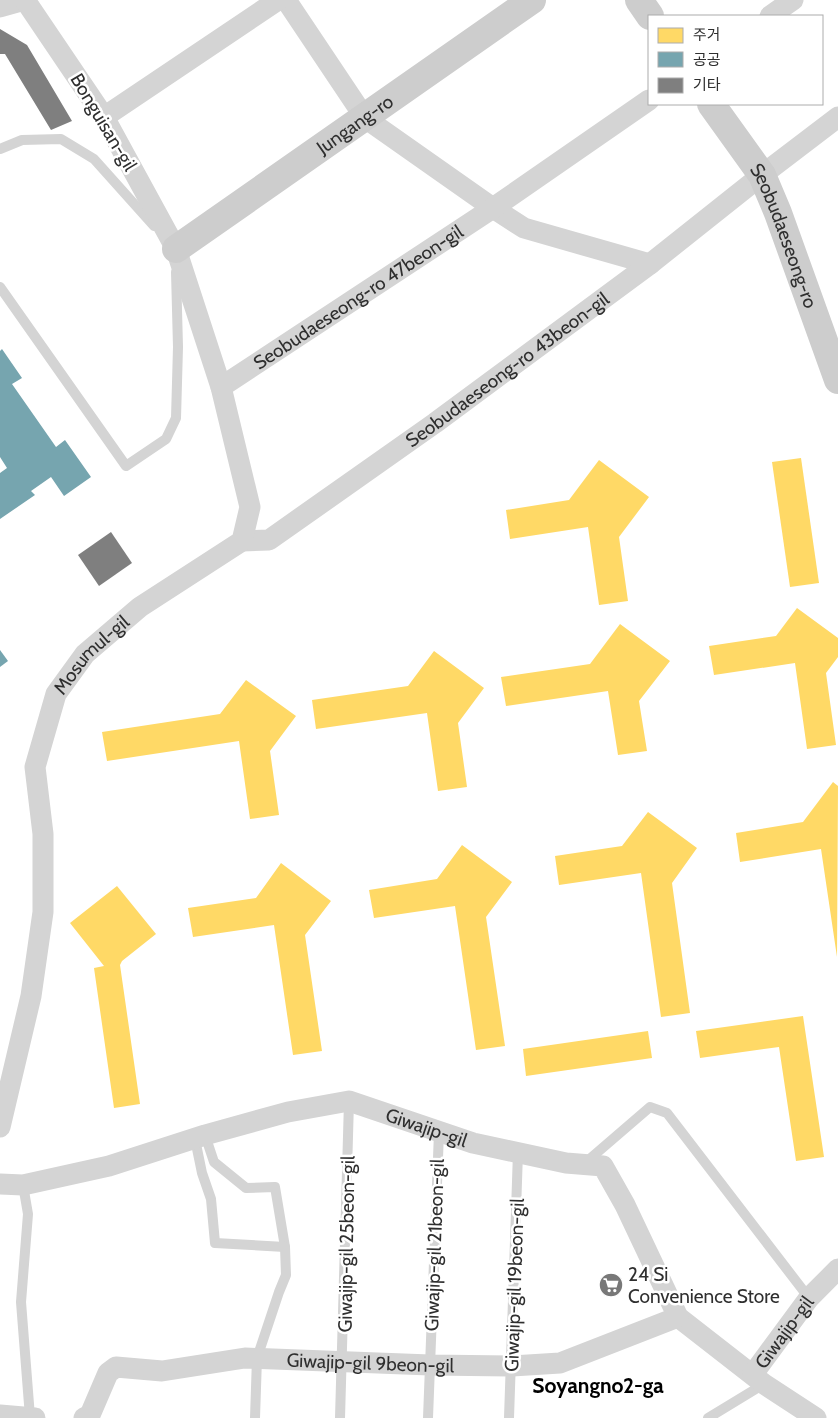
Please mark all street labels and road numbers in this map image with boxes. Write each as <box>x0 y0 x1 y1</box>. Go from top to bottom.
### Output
street label: Bonguisan-gil <box>65 69 142 176</box>
street label: Jungang-ro <box>311 90 398 160</box>
street label: Seobudaeseong-ro <box>745 159 822 311</box>
street label: Seobudaeseong-ro 47beon-gil <box>249 220 468 375</box>
street label: Seobudaeseong-ro 43beon-gil <box>401 287 614 452</box>
street label: Mosumul-gil <box>49 610 134 699</box>
street label: Giwajip-gil <box>383 1103 471 1152</box>
street label: Giwajip-gil 25beon-gil <box>333 1155 360 1333</box>
street label: Giwajip-gil 21beon-gil <box>420 1158 449 1332</box>
street label: Giwajip-gil 19beon-gil <box>500 1197 529 1372</box>
street label: Giwajip-gil <box>750 1291 819 1373</box>
street label: Giwajip-gil 9beon-gil <box>286 1349 455 1377</box>

